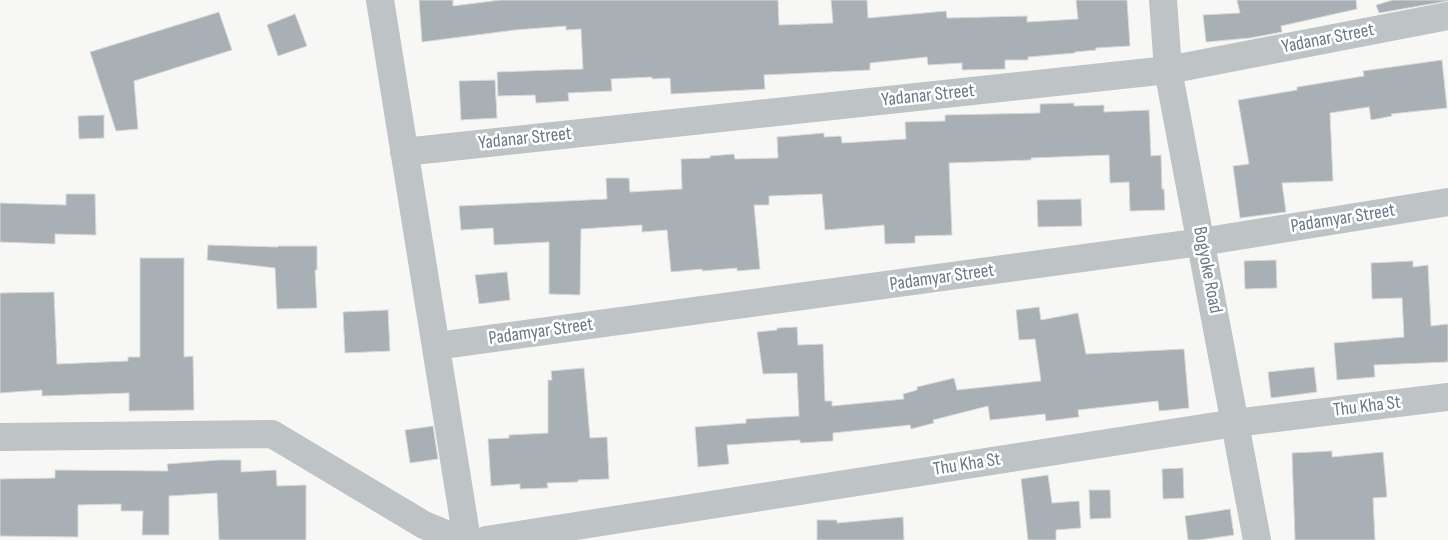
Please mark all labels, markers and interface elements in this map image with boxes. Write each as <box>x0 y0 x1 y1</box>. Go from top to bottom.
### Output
street label: Yadanar Street <box>1280 19 1376 59</box>
street label: Yadanar Street <box>880 80 976 112</box>
street label: Yadanar Street <box>477 123 573 155</box>
street label: Padamyar Street <box>1289 199 1397 239</box>
street label: Bogyoke Road <box>1187 225 1227 315</box>
street label: Padamyar Street <box>888 259 996 297</box>
street label: Padamyar Street <box>487 313 595 351</box>
street label: Thu Kha St <box>1332 392 1402 422</box>
street label: Thu Kha St <box>932 448 1002 482</box>

